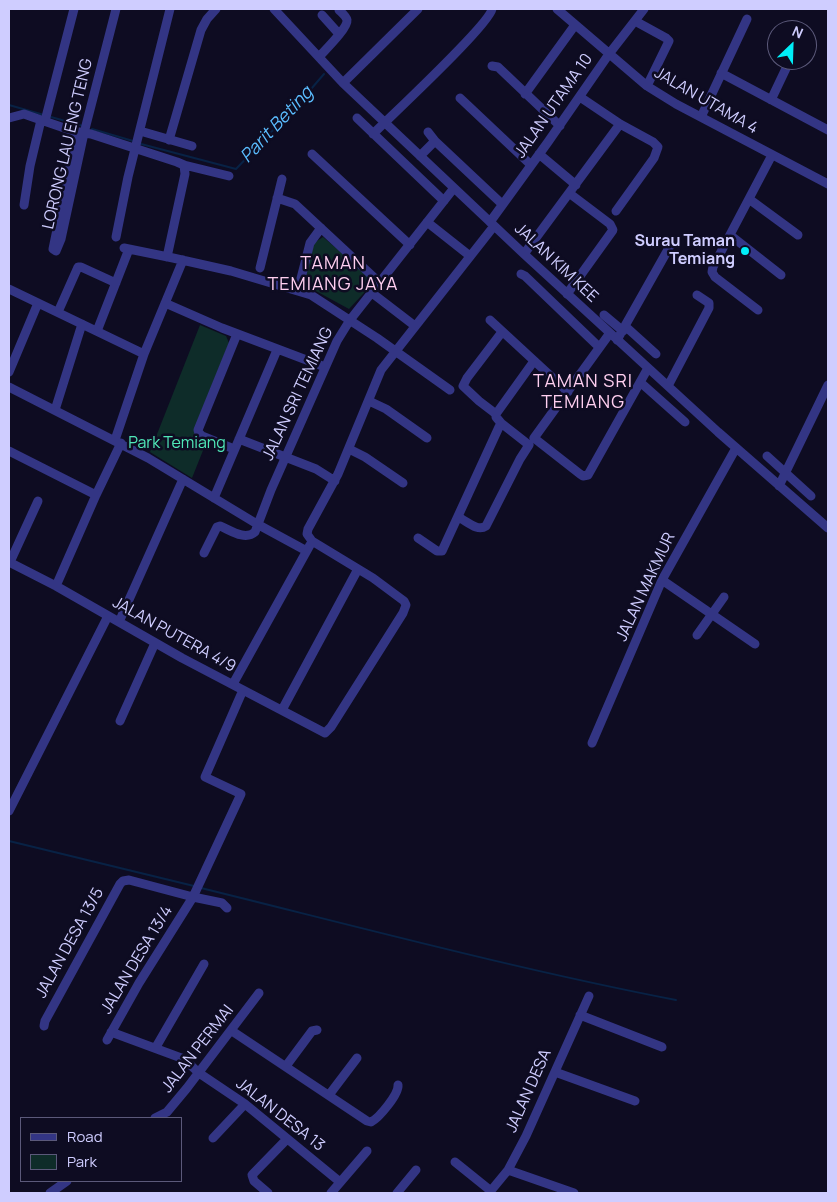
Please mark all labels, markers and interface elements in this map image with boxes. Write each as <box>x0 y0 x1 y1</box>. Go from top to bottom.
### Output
north arrow <box>767 20 817 70</box>
text: N <box>789 21 806 42</box>
street label: JALAN UTAMA 10 <box>511 50 597 162</box>
street label: LORONG LAU ENG TENG <box>39 57 97 231</box>
street label: JALAN UTAMA 4 <box>651 64 761 138</box>
water label: Parit Beting <box>236 82 318 168</box>
street label: JALAN KIM KEE <box>510 219 602 307</box>
place label: Surau Taman Temiang <box>634 232 735 270</box>
marker: Surau Taman Temiang <box>739 245 751 257</box>
district label: TAMAN TEMIANG JAYA <box>266 253 400 296</box>
street label: JALAN SRI TEMIANG <box>259 324 337 464</box>
district label: TAMAN SRI TEMIANG <box>532 371 634 414</box>
park label: Park Temiang <box>128 434 226 454</box>
street label: JALAN MAKMUR <box>612 530 680 644</box>
street label: JALAN PUTERA 4/9 <box>109 593 239 677</box>
street label: JALAN DESA 13/5 <box>32 885 108 1001</box>
street label: JALAN DESA 13/4 <box>97 902 177 1018</box>
street label: JALAN PERMAI <box>158 1001 238 1097</box>
street label: JALAN DESA <box>502 1046 556 1136</box>
street label: JALAN DESA 13 <box>232 1074 328 1156</box>
legend <box>20 1117 182 1182</box>
text: Road <box>67 1126 103 1147</box>
text: Park <box>67 1151 97 1172</box>

